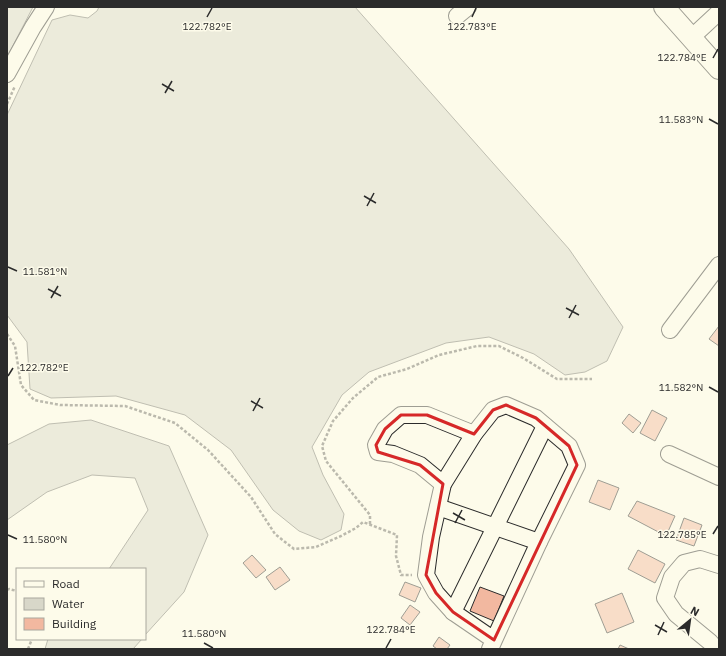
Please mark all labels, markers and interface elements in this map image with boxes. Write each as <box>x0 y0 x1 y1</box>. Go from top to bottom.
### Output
text: 122.782°E <box>182 20 232 33</box>
text: 122.783°E <box>447 20 497 33</box>
text: 122.784°E <box>657 51 707 64</box>
text: 11.583°N <box>659 113 703 126</box>
text: 11.581°N <box>23 265 67 278</box>
text: 122.782°E <box>19 361 69 374</box>
text: 11.582°N <box>659 381 703 394</box>
text: 122.785°E <box>657 528 707 541</box>
text: 11.580°N <box>23 533 67 546</box>
legend <box>16 568 146 640</box>
text: Road <box>52 576 80 591</box>
text: Water <box>52 596 85 611</box>
north arrow <box>670 600 710 640</box>
text: N <box>688 603 702 619</box>
text: Building <box>52 616 97 631</box>
text: 122.784°E <box>366 623 416 636</box>
text: 11.580°N <box>182 627 226 640</box>

